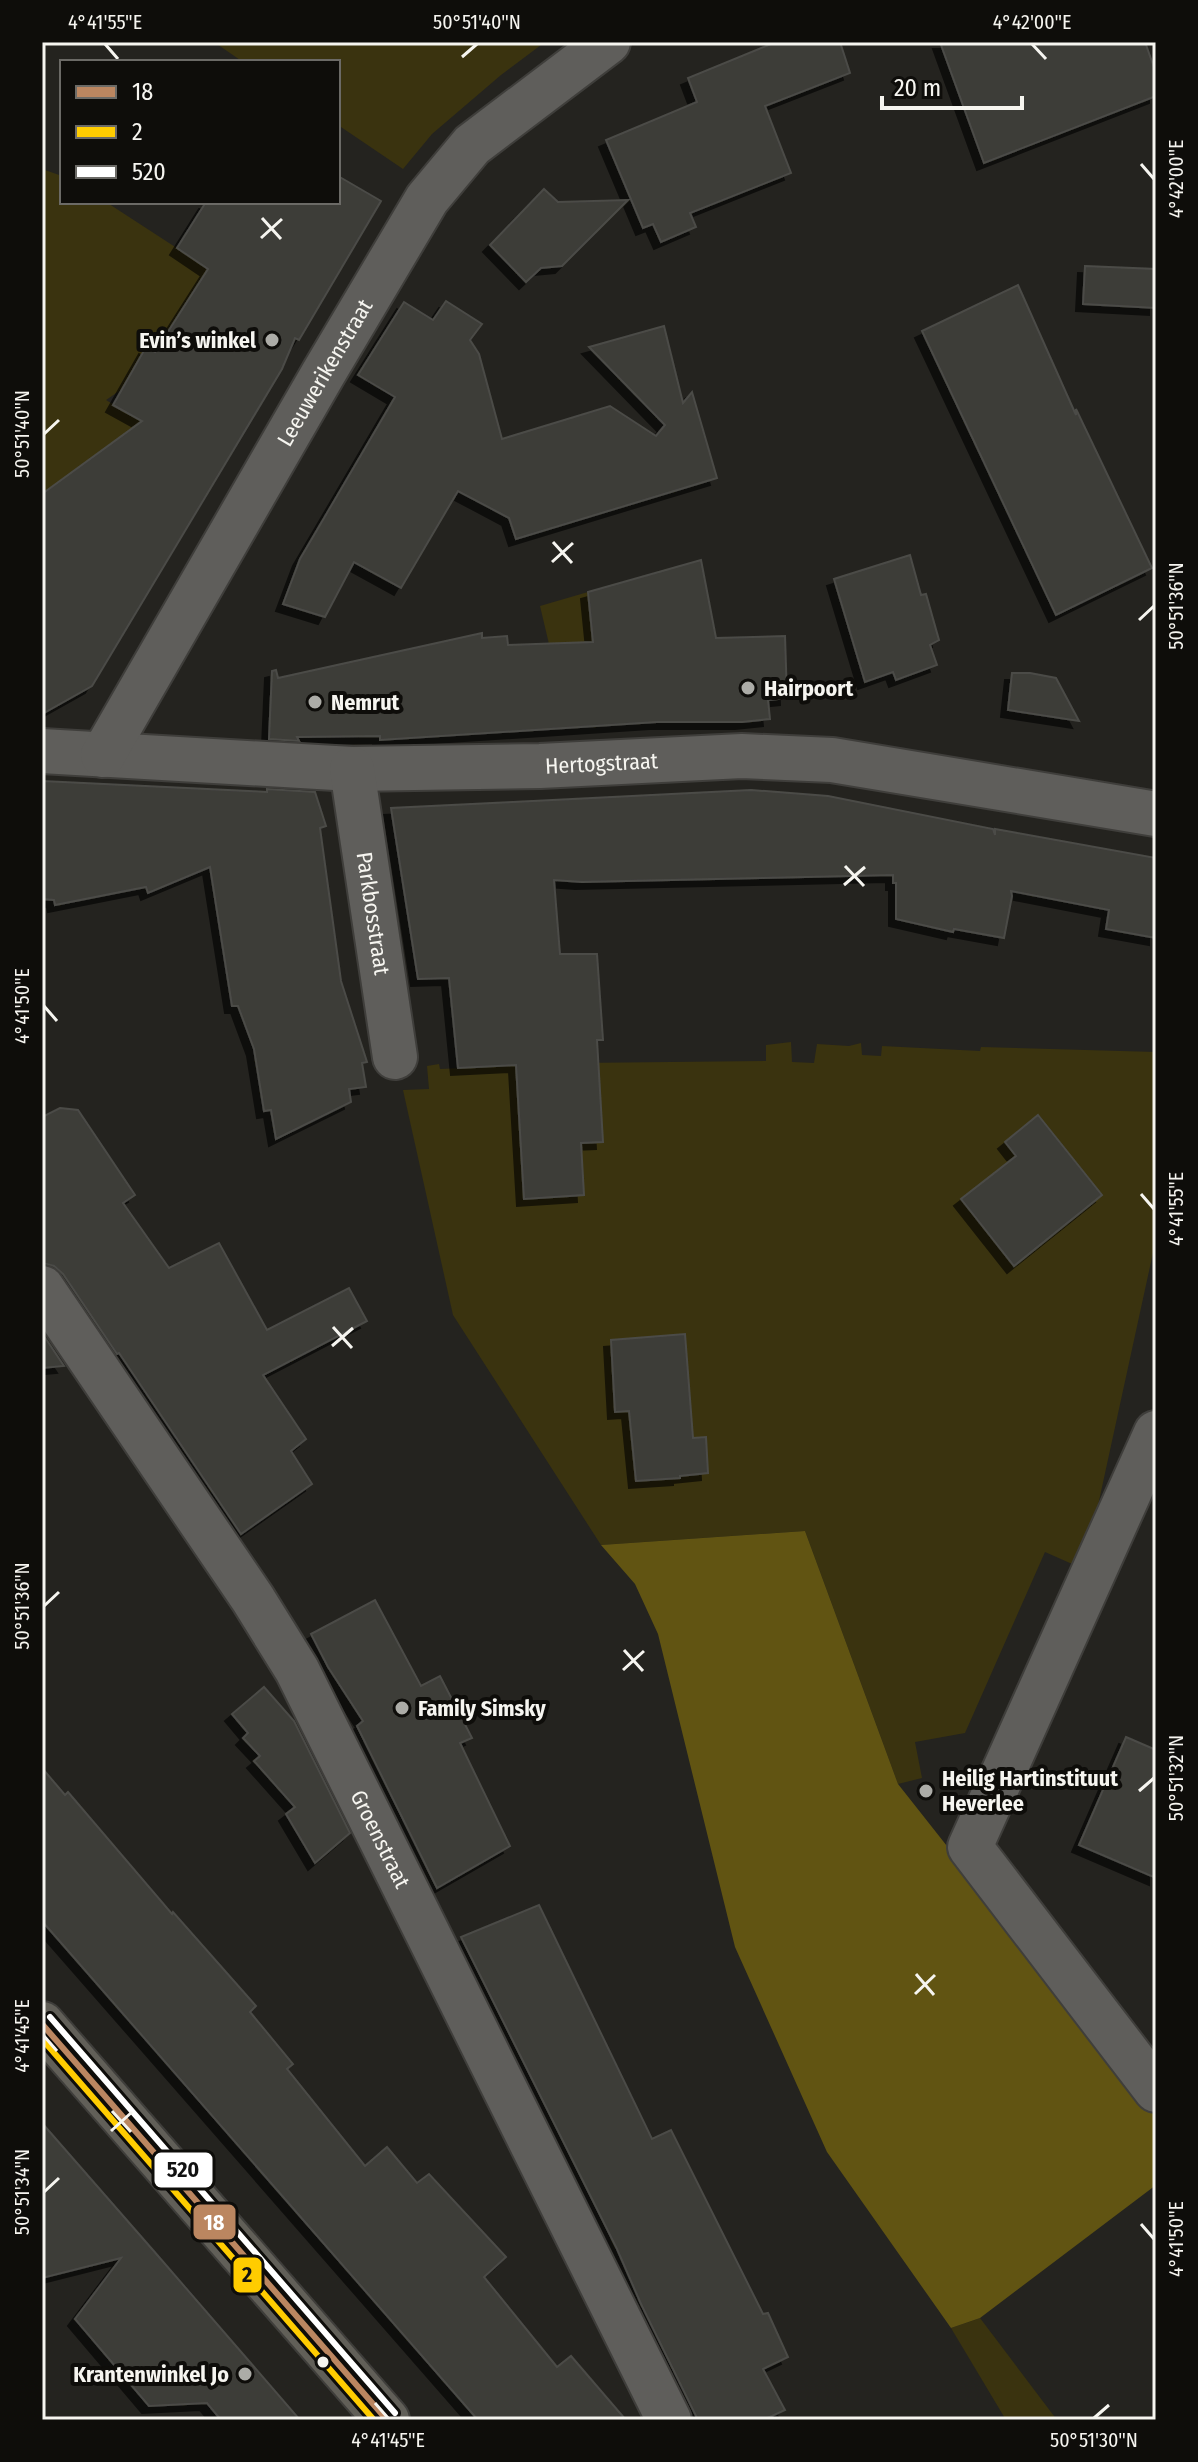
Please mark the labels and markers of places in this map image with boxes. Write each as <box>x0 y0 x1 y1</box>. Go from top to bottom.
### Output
place label: Evin’s winkel <box>139 327 257 354</box>
marker: Evin’s winkel <box>263 331 281 349</box>
place label: Hairpoort <box>764 675 853 702</box>
marker: Hairpoort <box>739 679 757 697</box>
place label: Nemrut <box>331 689 400 716</box>
marker: Nemrut <box>306 693 324 711</box>
place label: Family Simsky <box>418 1695 546 1722</box>
marker: Family Simsky <box>393 1699 411 1717</box>
place label: Heilig Hartinstituut Heverlee <box>942 1765 1118 1817</box>
marker: Heilig Hartinstituut Heverlee <box>917 1782 935 1800</box>
unlabelled marker <box>315 2354 331 2370</box>
place label: Krantenwinkel Jo <box>73 2361 229 2388</box>
marker: Krantenwinkel Jo <box>236 2365 254 2383</box>

